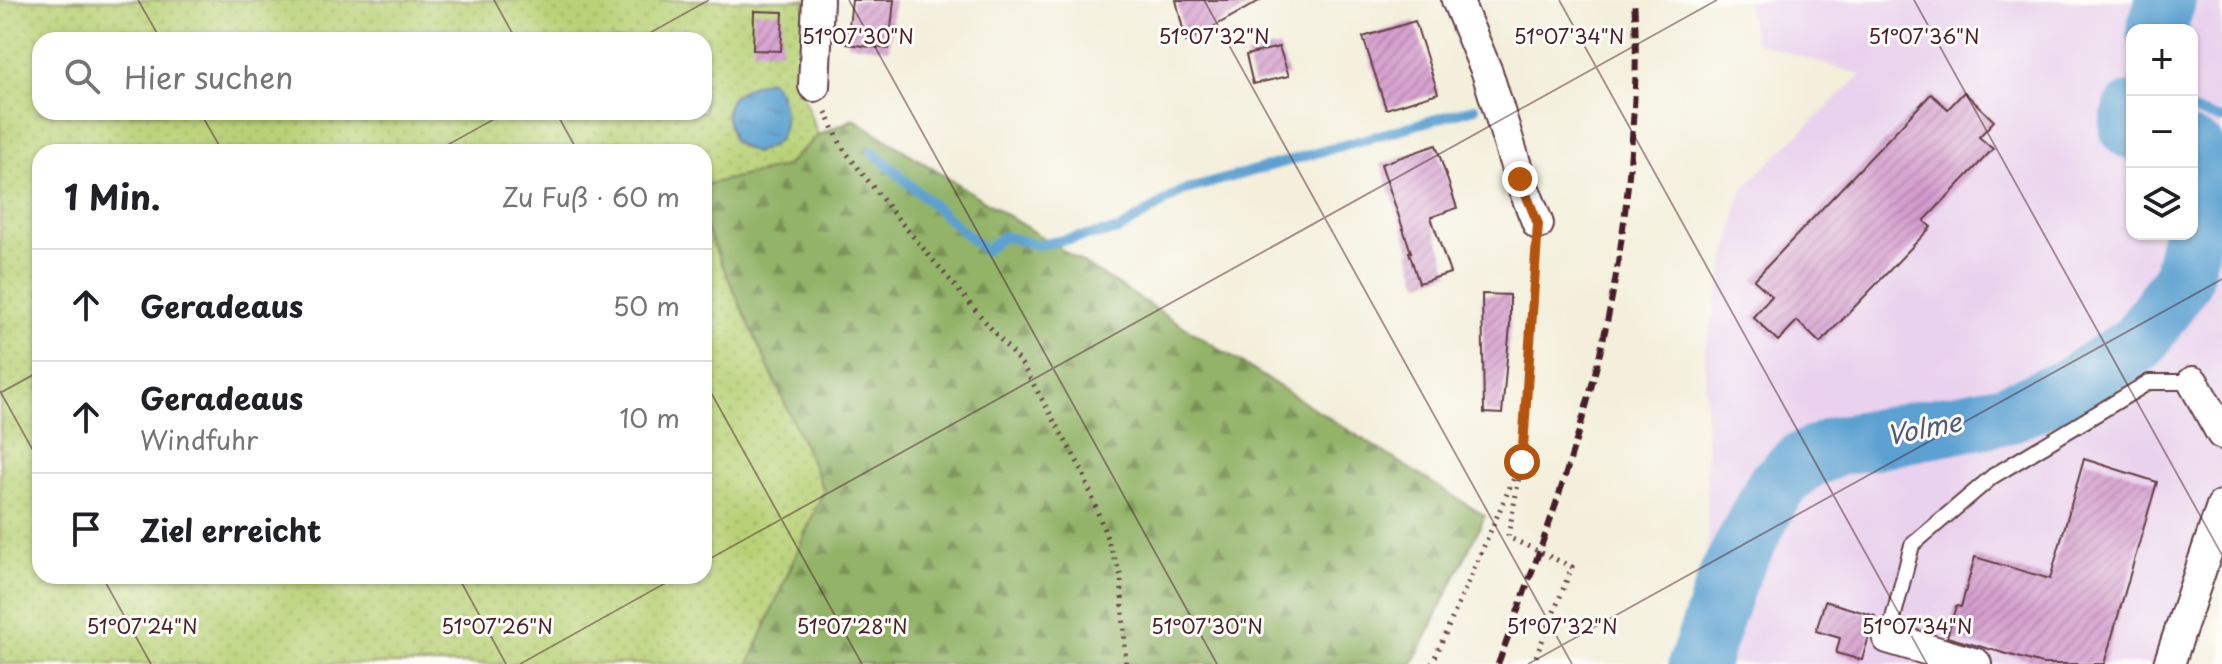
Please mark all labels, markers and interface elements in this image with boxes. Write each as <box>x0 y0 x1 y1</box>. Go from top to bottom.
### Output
text: 51°07'30"N <box>802 21 914 51</box>
text: 51°07'32"N <box>1158 21 1270 51</box>
text: 51°07'34"N <box>1514 21 1624 51</box>
text: 51°07'36"N <box>1868 21 1980 51</box>
map controls <box>2126 24 2198 240</box>
button: + <box>2126 24 2198 96</box>
search box <box>32 32 712 120</box>
icon: search <box>60 54 104 98</box>
text: Hier suchen <box>124 54 293 99</box>
button: − <box>2126 96 2198 168</box>
route end <box>1502 161 1538 197</box>
button: layers <box>2126 168 2198 240</box>
text: 1 Min. <box>64 170 160 222</box>
text: Zu Fuß · 60 m <box>502 177 680 216</box>
icon: ahead <box>64 283 108 327</box>
text: Geradeaus <box>140 283 303 328</box>
text: 50 m <box>613 286 680 325</box>
text: Geradeaus <box>140 375 303 420</box>
icon: ahead <box>64 395 108 439</box>
text: 10 m <box>619 398 680 437</box>
water label: Volme <box>1883 401 1966 454</box>
text: Windfuhr <box>140 420 258 459</box>
route start <box>1504 444 1540 480</box>
icon: arrive <box>64 507 108 551</box>
text: Ziel erreicht <box>140 507 322 552</box>
text: 51°07'24"N <box>86 611 198 641</box>
text: 51°07'26"N <box>441 611 553 641</box>
text: 51°07'28"N <box>796 611 908 641</box>
text: 51°07'30"N <box>1151 611 1263 641</box>
text: 51°07'32"N <box>1506 611 1618 641</box>
text: 51°07'34"N <box>1862 611 1972 641</box>

